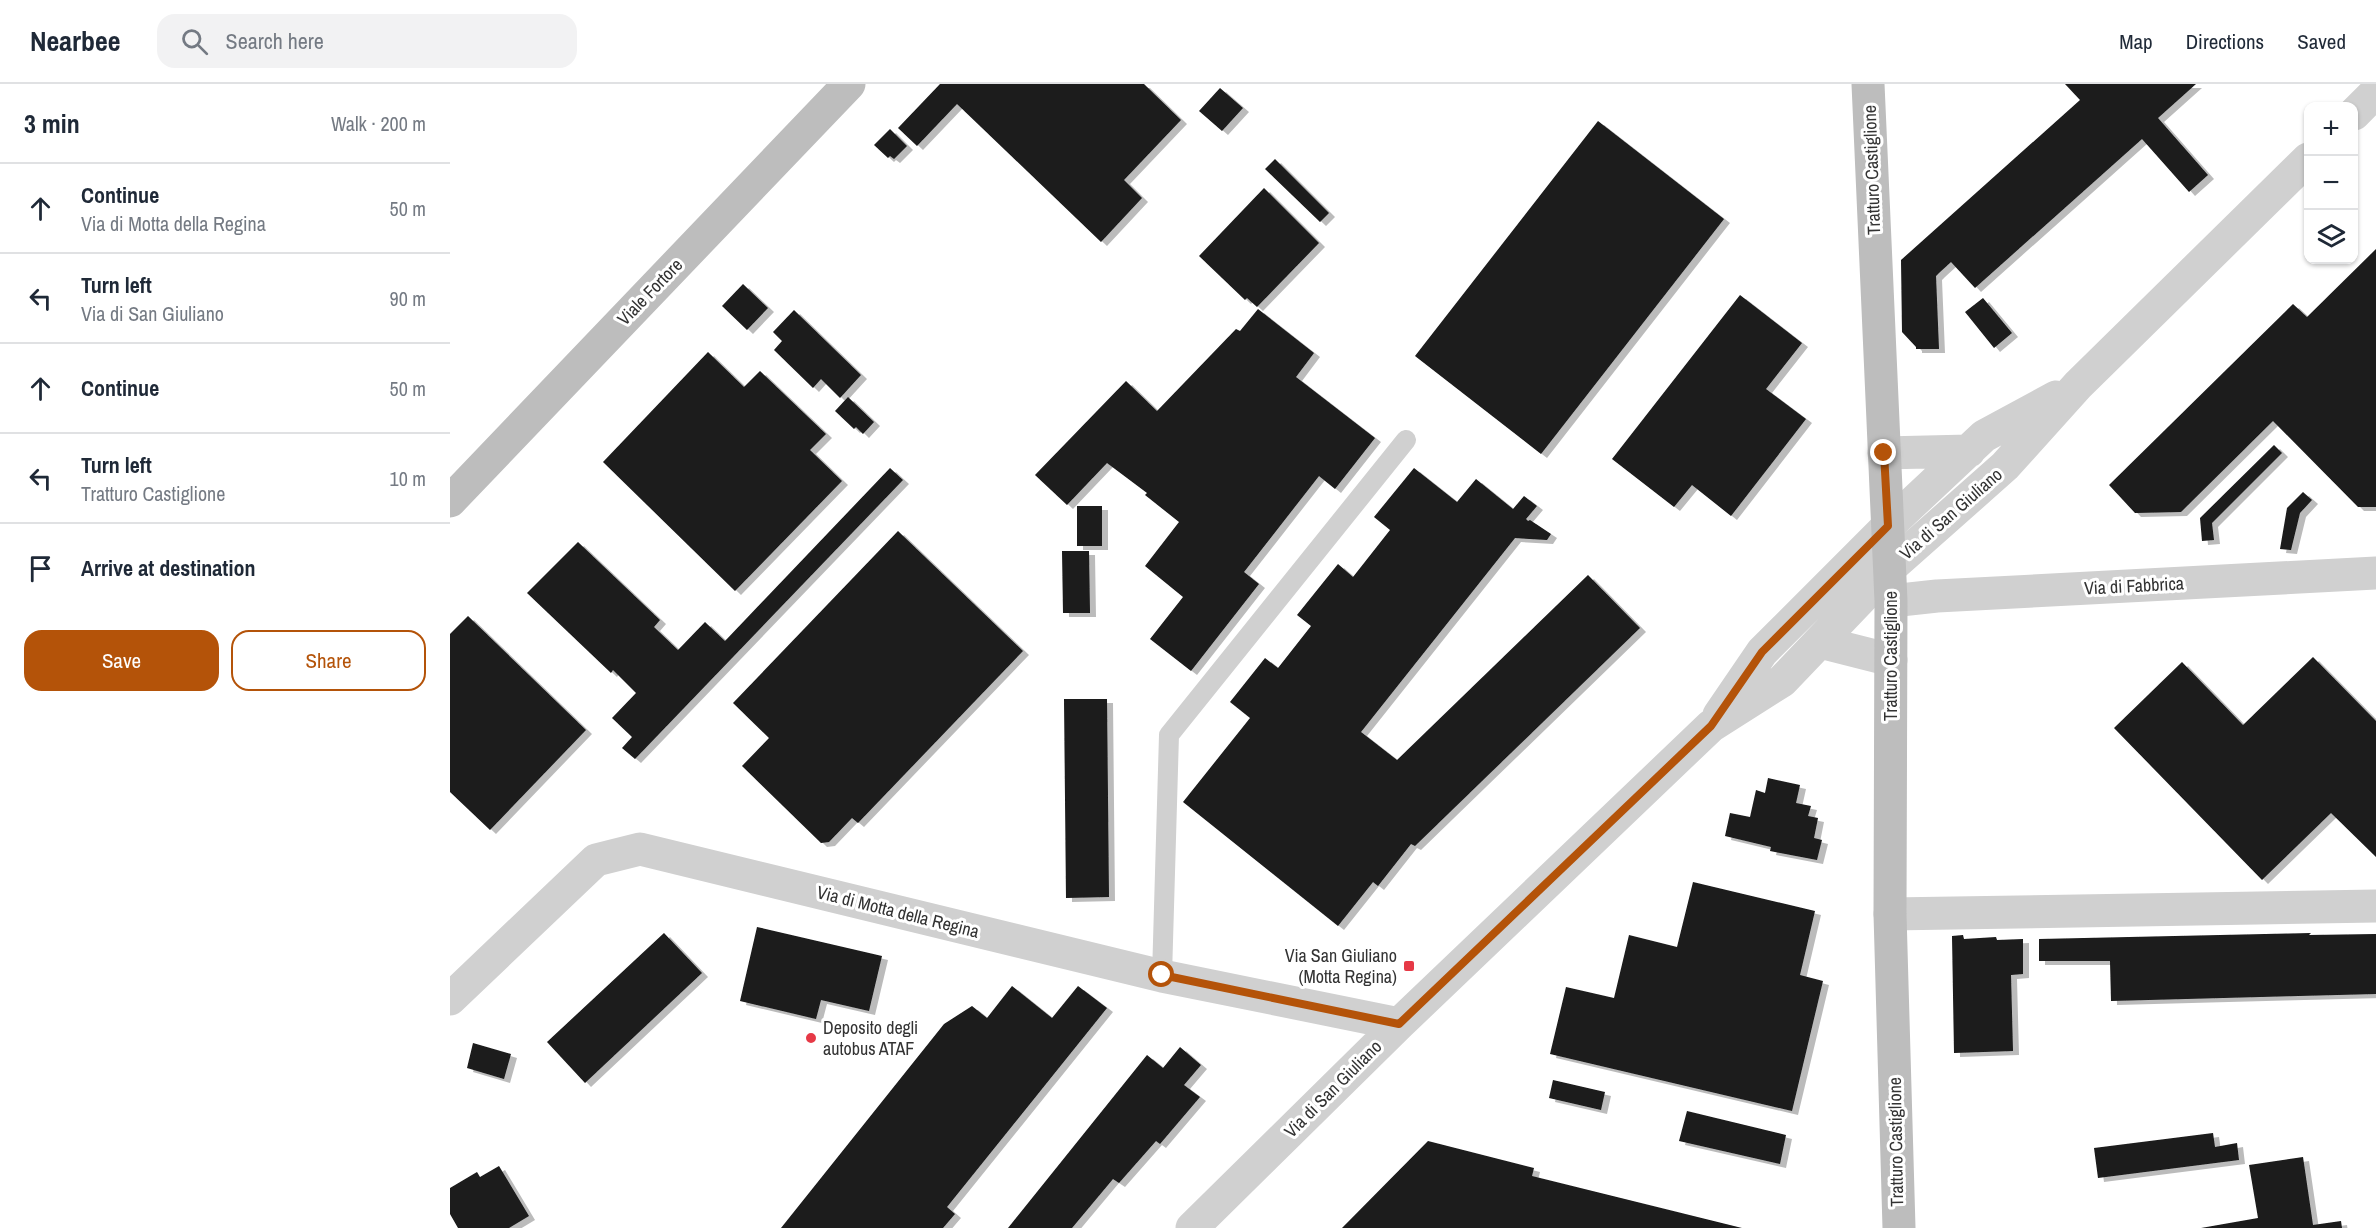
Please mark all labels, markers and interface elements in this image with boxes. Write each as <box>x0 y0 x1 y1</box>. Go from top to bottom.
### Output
search box <box>157 14 577 68</box>
text: Nearbee <box>30 22 121 60</box>
icon: search <box>178 25 211 58</box>
text: Search here <box>226 26 324 56</box>
text: Map <box>2119 27 2153 56</box>
text: Directions <box>2186 27 2264 56</box>
text: Saved <box>2297 27 2346 56</box>
map controls <box>2304 102 2358 264</box>
button: + <box>2304 102 2358 156</box>
street label: Tratturo Castiglione <box>1857 105 1886 235</box>
text: 3 min <box>24 106 80 141</box>
text: Walk · 200 m <box>331 110 426 137</box>
button: − <box>2304 156 2358 210</box>
text: Continue <box>81 180 159 210</box>
icon: ahead <box>24 192 57 225</box>
text: 50 m <box>390 195 426 222</box>
text: Via di Motta della Regina <box>81 210 266 237</box>
button: layers <box>2304 210 2358 264</box>
street label: Viale Fortore <box>611 253 688 331</box>
text: Turn left <box>81 270 152 300</box>
icon: left <box>24 282 57 315</box>
text: 90 m <box>390 285 426 312</box>
text: Via di San Giuliano <box>81 300 224 327</box>
icon: ahead <box>24 372 57 405</box>
text: Continue <box>81 373 159 403</box>
text: 50 m <box>390 375 426 402</box>
route end <box>1870 439 1896 465</box>
text: Turn left <box>81 450 152 480</box>
icon: left <box>24 462 57 495</box>
street label: Via di San Giuliano <box>1894 462 2007 565</box>
text: 10 m <box>390 465 426 492</box>
text: Tratturo Castiglione <box>81 480 225 507</box>
icon: arrive <box>24 552 57 585</box>
text: Arrive at destination <box>81 553 255 583</box>
street label: Via di Fabbrica <box>2083 570 2185 601</box>
street label: Tratturo Castiglione <box>1878 591 1903 721</box>
button: Save <box>24 630 219 691</box>
button: Share <box>231 630 426 691</box>
street label: Via di Motta della Regina <box>814 879 982 944</box>
place label: Via San Giuliano (Motta Regina) <box>1285 943 1397 989</box>
marker: Via San Giuliano (Motta Regina) <box>1402 959 1416 973</box>
route start <box>1148 961 1174 987</box>
place label: Deposito degli autobus ATAF <box>823 1015 918 1061</box>
marker: Deposito degli autobus ATAF <box>804 1031 818 1045</box>
street label: Via di San Giuliano <box>1278 1034 1387 1143</box>
street label: Tratturo Castiglione <box>1882 1077 1909 1207</box>

